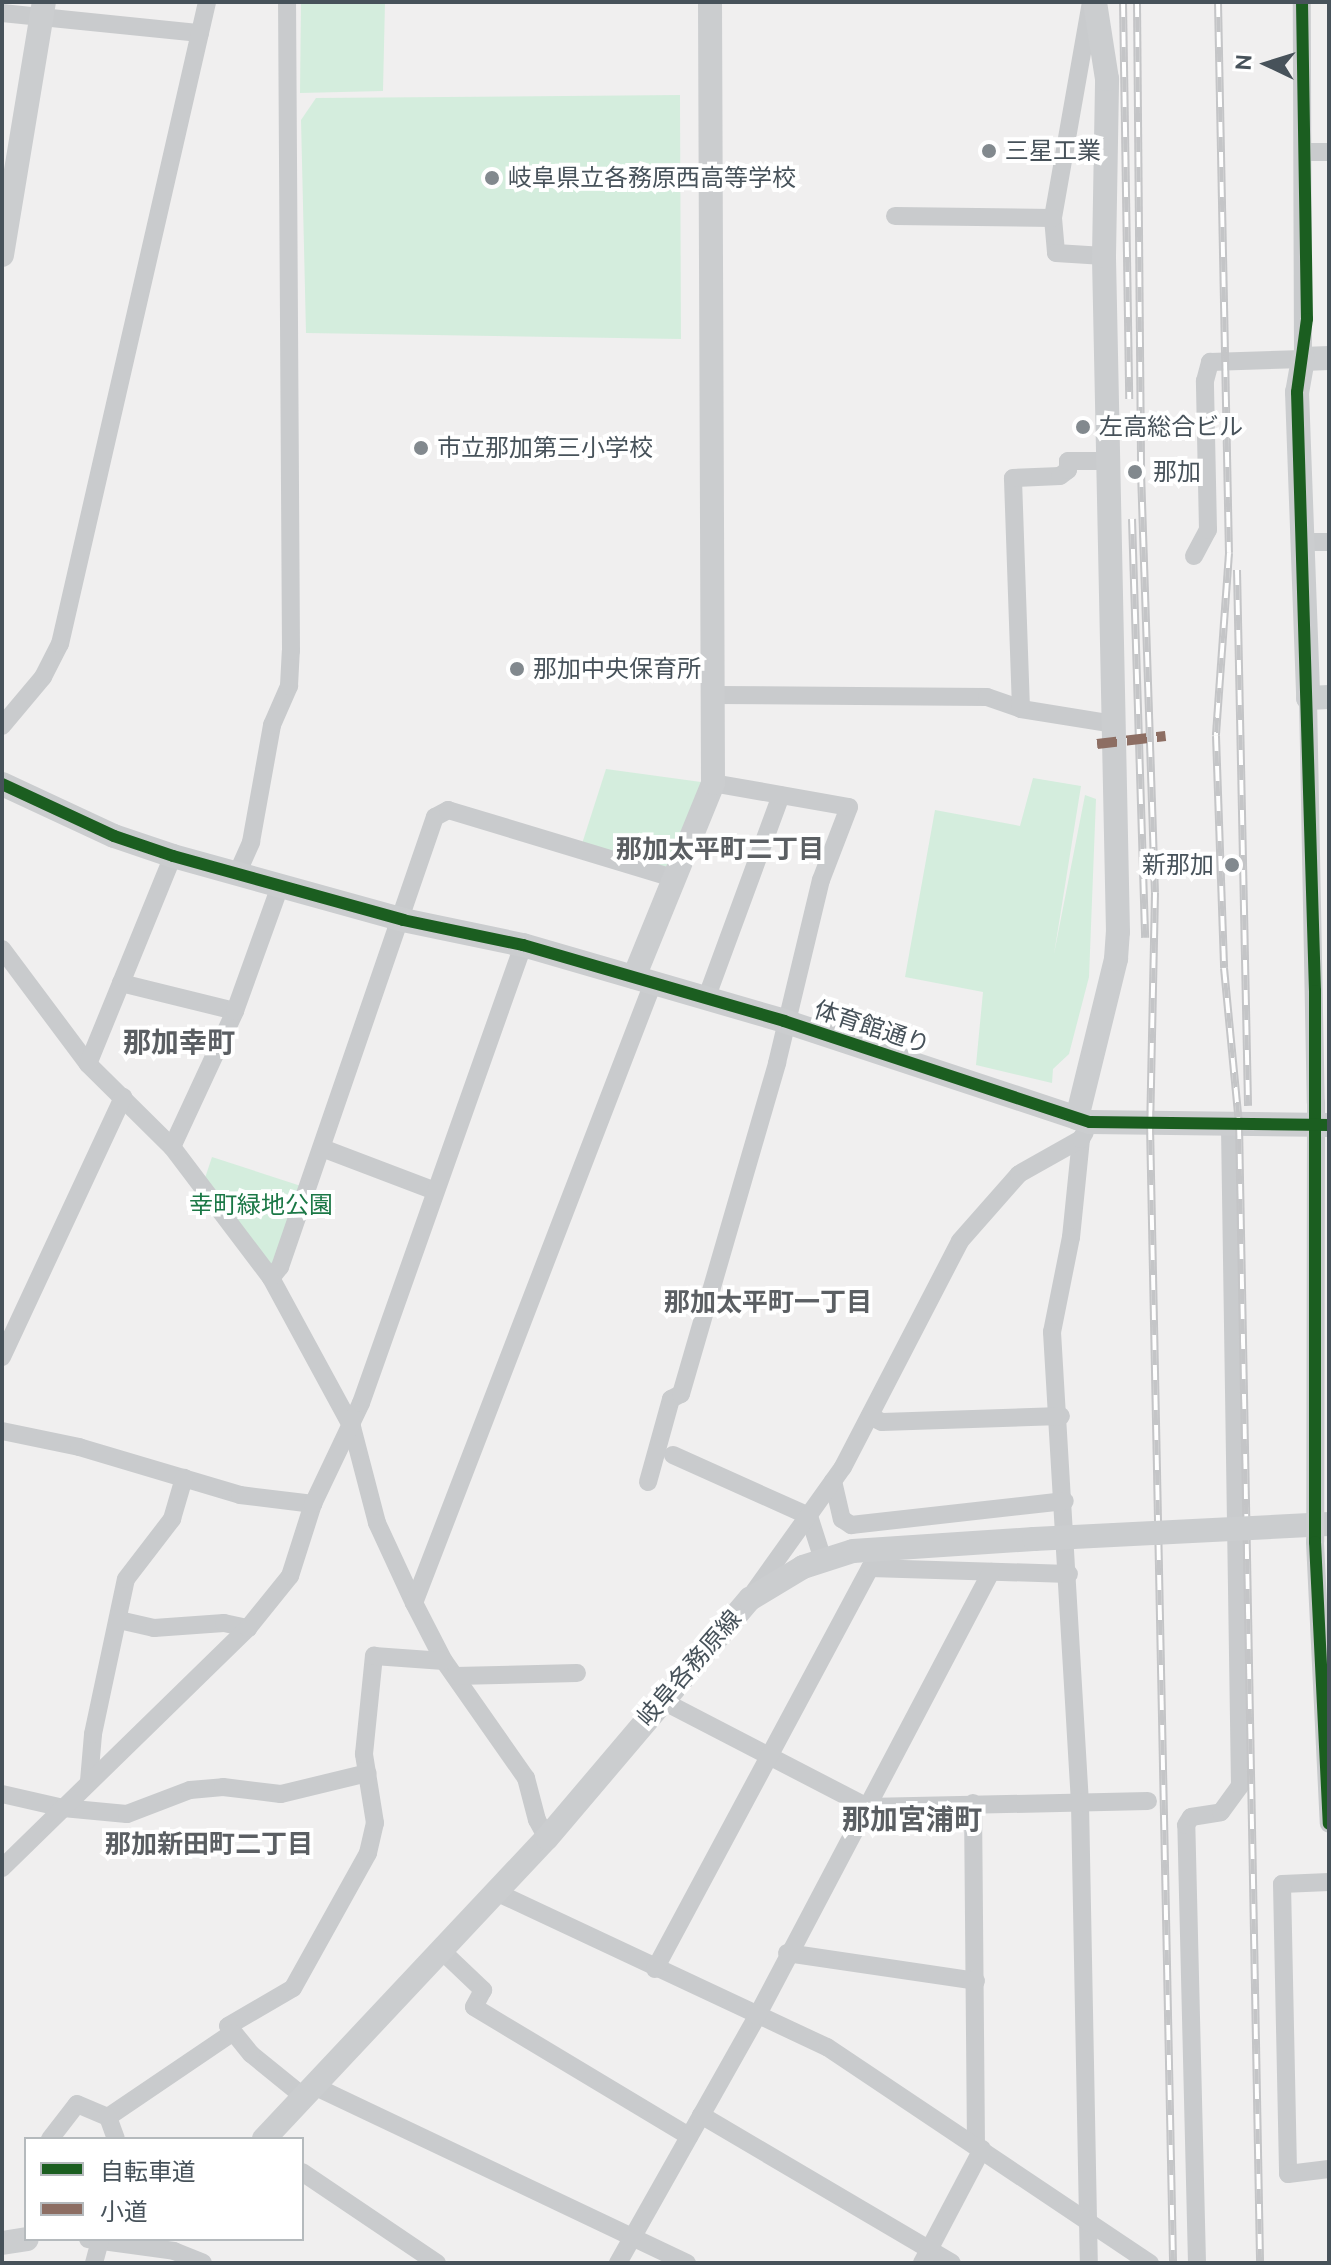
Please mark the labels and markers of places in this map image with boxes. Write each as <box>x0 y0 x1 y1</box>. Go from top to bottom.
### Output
place label: 三星工業 <box>1005 137 1101 165</box>
marker: 三星工業 <box>980 142 998 160</box>
place label: 岐阜県立各務原西高等学校 <box>508 164 796 192</box>
marker: 岐阜県立各務原西高等学校 <box>483 169 501 187</box>
place label: 左高総合ビル <box>1099 413 1243 441</box>
marker: 左高総合ビル <box>1074 418 1092 436</box>
place label: 市立那加第三小学校 <box>437 434 653 462</box>
marker: 市立那加第三小学校 <box>412 439 430 457</box>
place label: 那加 <box>1153 458 1201 486</box>
marker: 那加 <box>1124 461 1146 483</box>
place label: 那加中央保育所 <box>533 655 701 683</box>
marker: 那加中央保育所 <box>508 660 526 678</box>
place label: 新那加 <box>1142 851 1214 879</box>
marker: 新那加 <box>1221 854 1243 876</box>

